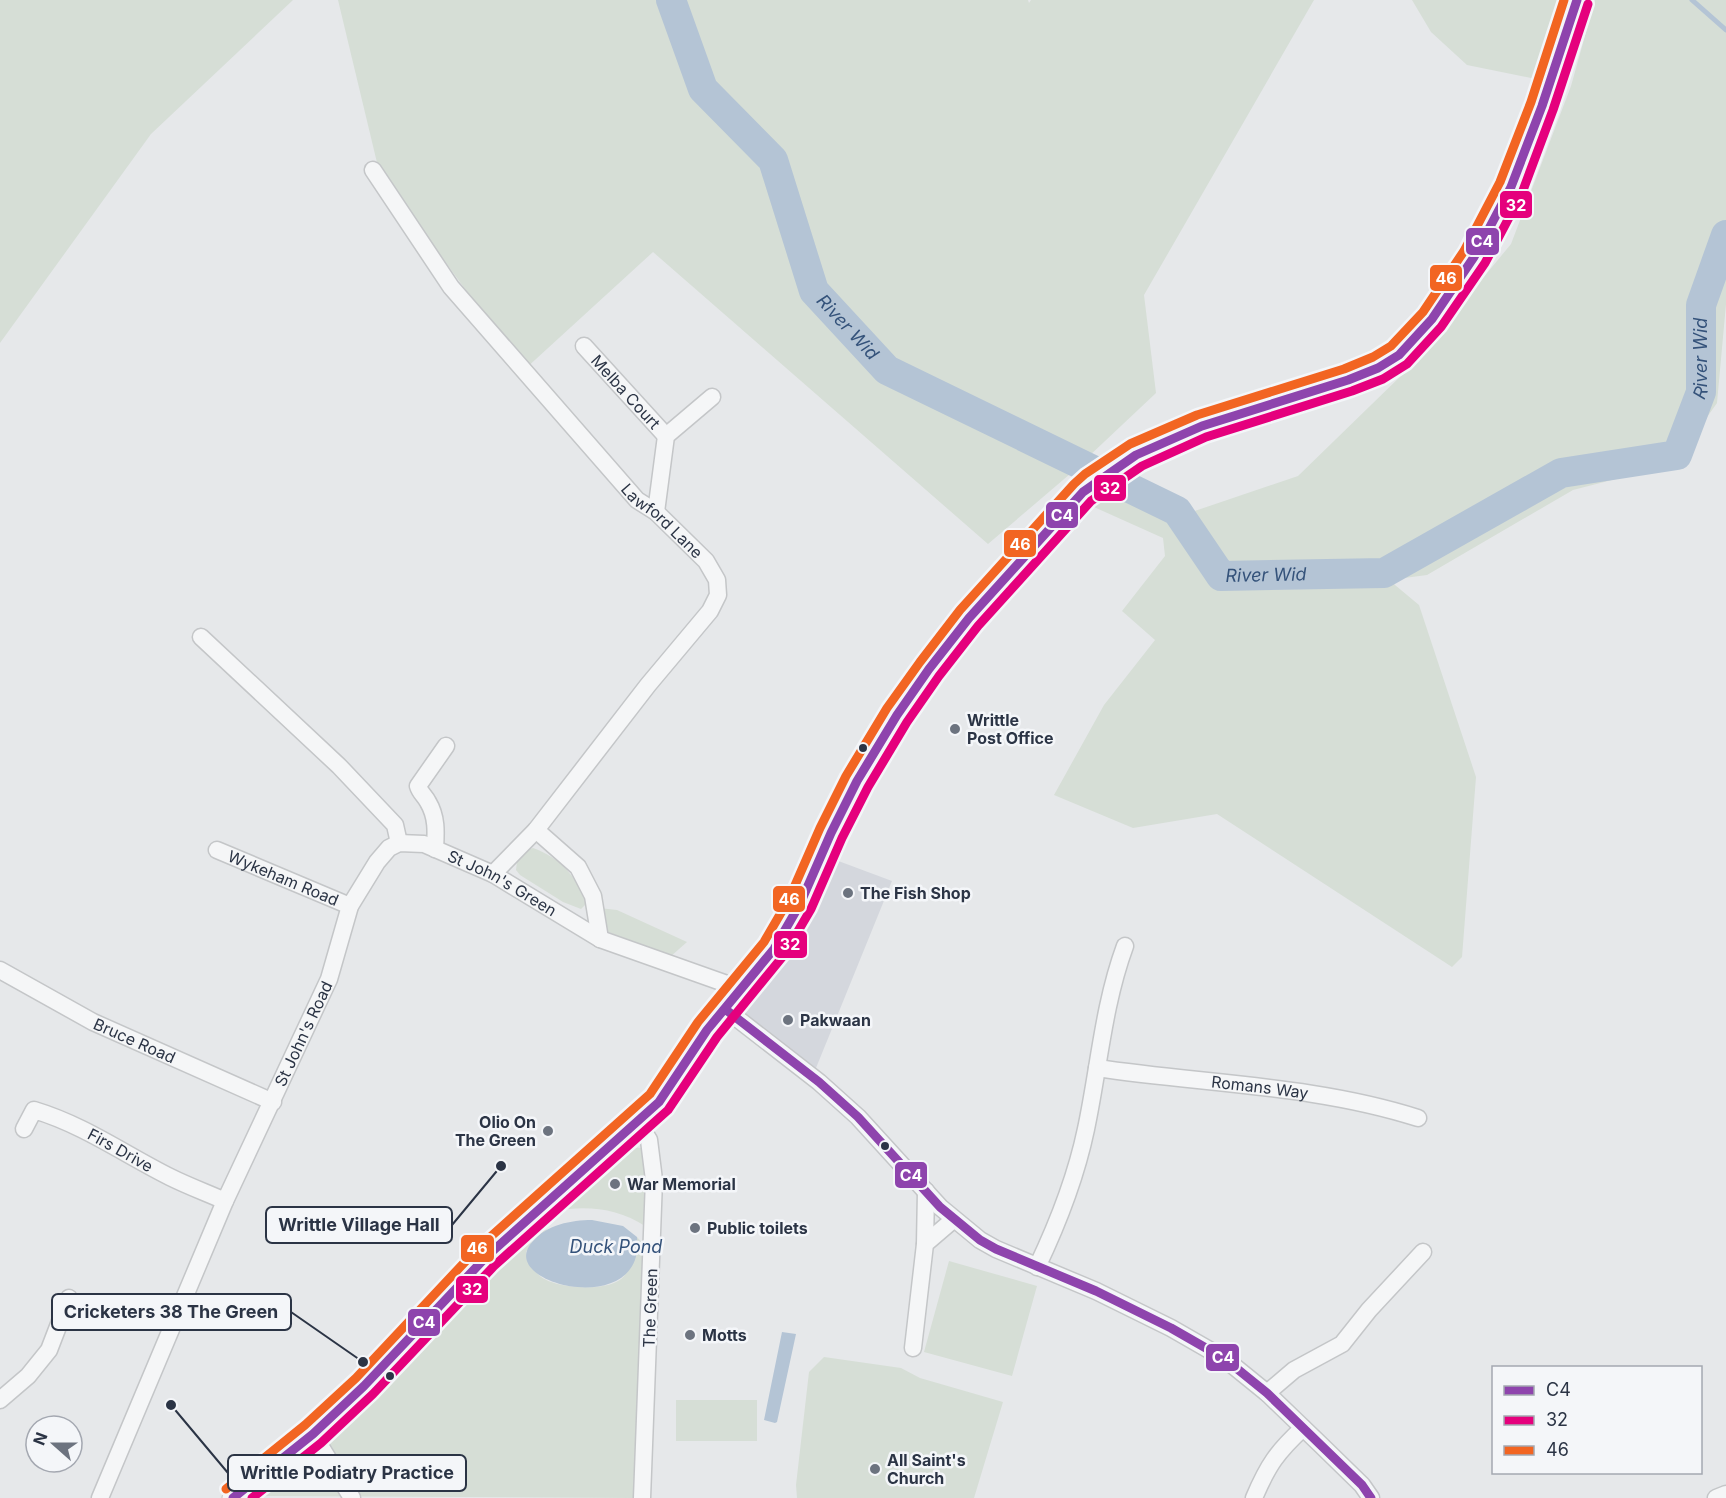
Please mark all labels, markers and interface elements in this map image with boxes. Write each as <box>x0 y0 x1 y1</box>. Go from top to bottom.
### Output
line badge: 32 <box>1499 190 1533 219</box>
text: 32 <box>1506 195 1526 215</box>
line badge: C4 <box>1465 227 1500 256</box>
text: C4 <box>1471 231 1494 251</box>
line badge: 46 <box>1429 264 1463 292</box>
text: 46 <box>1435 268 1457 288</box>
water label: River Wid <box>813 290 883 364</box>
water label: River Wid <box>1688 318 1712 402</box>
street label: Melba Court <box>587 351 665 433</box>
line badge: 32 <box>1093 474 1127 502</box>
text: 32 <box>1100 478 1120 498</box>
street label: Lawford Lane <box>617 479 707 562</box>
line badge: C4 <box>1045 501 1079 529</box>
text: C4 <box>1051 505 1074 525</box>
line badge: 46 <box>1003 529 1037 558</box>
text: 46 <box>1009 534 1031 554</box>
water label: River Wid <box>1225 563 1307 586</box>
place label: Writtle Post Office <box>967 710 1053 748</box>
marker: Writtle Post Office <box>948 722 962 736</box>
unlabelled marker <box>857 742 869 754</box>
street label: Wykeham Road <box>225 846 342 910</box>
street label: St John's Green <box>445 846 560 920</box>
place label: The Fish Shop <box>860 883 971 903</box>
line badge: 46 <box>772 885 806 913</box>
marker: The Fish Shop <box>841 886 855 900</box>
text: 46 <box>778 889 800 909</box>
line badge: 32 <box>773 930 808 959</box>
text: 32 <box>780 934 800 954</box>
street label: St John's Road <box>270 978 337 1090</box>
place label: Pakwaan <box>800 1010 871 1030</box>
marker: Pakwaan <box>781 1013 795 1027</box>
street label: Bruce Road <box>90 1014 179 1067</box>
street label: Romans Way <box>1210 1071 1310 1103</box>
place label: Olio On The Green <box>455 1112 536 1150</box>
street label: Firs Drive <box>84 1124 157 1176</box>
marker: Olio On The Green <box>541 1124 555 1138</box>
unlabelled marker <box>879 1140 891 1152</box>
line badge: C4 <box>894 1161 928 1189</box>
text: C4 <box>900 1165 923 1185</box>
place label: War Memorial <box>627 1174 736 1194</box>
marker: War Memorial <box>608 1177 622 1191</box>
callout: Writtle Village Hall <box>266 1207 452 1243</box>
text: Writtle Village Hall <box>278 1214 440 1235</box>
place label: Public toilets <box>707 1218 808 1238</box>
marker: Public toilets <box>688 1221 702 1235</box>
line badge: 46 <box>460 1234 495 1263</box>
water label: Duck Pond <box>570 1236 662 1257</box>
text: 46 <box>466 1238 488 1258</box>
street label: The Green <box>639 1268 661 1348</box>
line badge: 32 <box>455 1275 489 1304</box>
text: 32 <box>462 1279 482 1299</box>
callout: Cricketers 38 The Green <box>52 1294 291 1330</box>
text: Cricketers 38 The Green <box>64 1301 278 1322</box>
line badge: C4 <box>407 1308 441 1337</box>
text: C4 <box>413 1312 436 1332</box>
place label: Motts <box>702 1325 747 1345</box>
marker: Motts <box>683 1328 697 1342</box>
line badge: C4 <box>1205 1343 1240 1372</box>
text: C4 <box>1212 1347 1235 1367</box>
legend <box>1492 1366 1702 1474</box>
unlabelled marker <box>384 1370 396 1382</box>
text: C4 <box>1546 1379 1571 1400</box>
text: 32 <box>1546 1409 1568 1430</box>
north arrow <box>24 1414 84 1474</box>
text: N <box>28 1429 52 1448</box>
text: 46 <box>1546 1439 1569 1460</box>
place label: All Saint's Church <box>887 1450 966 1488</box>
callout: Writtle Podiatry Practice <box>228 1455 466 1491</box>
text: Writtle Podiatry Practice <box>240 1462 454 1483</box>
marker: All Saint's Church <box>868 1462 882 1476</box>

